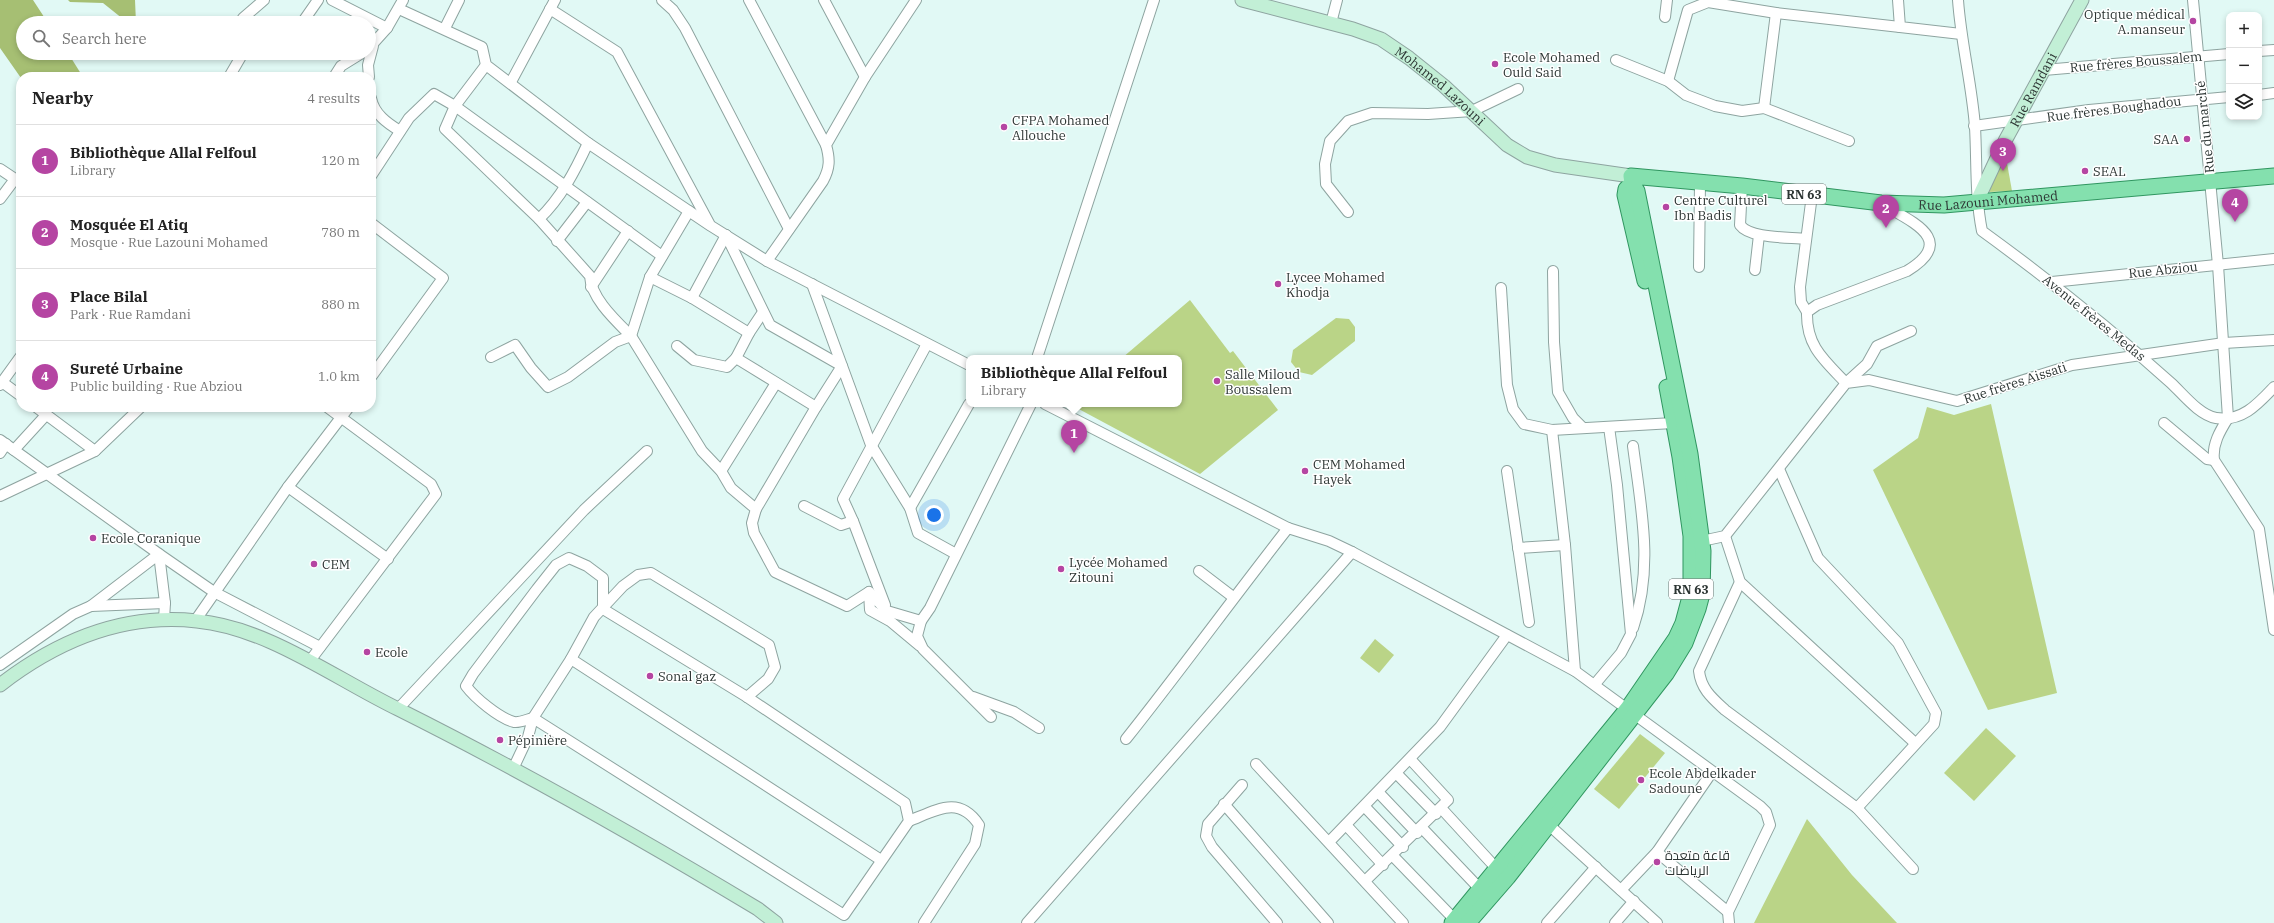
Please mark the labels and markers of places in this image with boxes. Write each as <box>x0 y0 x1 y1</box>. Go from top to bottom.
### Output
place label: Optique médical A.manseur <box>2084 6 2185 38</box>
marker: Optique médical A.manseur <box>2188 16 2198 26</box>
place label: Ecole Mohamed Ould Said <box>1503 49 1600 81</box>
marker: Ecole Mohamed Ould Said <box>1490 59 1500 69</box>
place label: CFPA Mohamed Allouche <box>1012 112 1109 144</box>
marker: CFPA Mohamed Allouche <box>999 122 1009 132</box>
place label: SAA <box>2153 131 2179 148</box>
marker: SAA <box>2182 134 2192 144</box>
pin: 3 <box>1990 138 2016 171</box>
place label: SEAL <box>2093 163 2126 180</box>
marker: SEAL <box>2080 166 2090 176</box>
pin: 4 <box>2222 189 2248 222</box>
place label: Centre Culturel Ibn Badis <box>1674 192 1768 224</box>
pin: 2 <box>1873 195 1899 228</box>
marker: Centre Culturel Ibn Badis <box>1661 202 1671 212</box>
place label: Lycee Mohamed Khodja <box>1286 269 1385 301</box>
marker: Lycee Mohamed Khodja <box>1273 279 1283 289</box>
place label: Salle Miloud Boussalem <box>1225 366 1300 398</box>
marker: Salle Miloud Boussalem <box>1212 376 1222 386</box>
pin: 1 <box>1061 420 1087 453</box>
place label: CEM Mohamed Hayek <box>1313 456 1405 488</box>
marker: CEM Mohamed Hayek <box>1300 466 1310 476</box>
place label: Ecole Coranique <box>101 530 201 547</box>
marker: Ecole Coranique <box>88 533 98 543</box>
place label: Lycée Mohamed Zitouni <box>1069 554 1168 586</box>
place label: CEM <box>322 556 350 573</box>
marker: CEM <box>309 559 319 569</box>
marker: Lycée Mohamed Zitouni <box>1056 564 1066 574</box>
place label: Ecole <box>375 644 408 661</box>
marker: Ecole <box>362 647 372 657</box>
place label: Sonal gaz <box>658 668 716 685</box>
marker: Sonal gaz <box>645 671 655 681</box>
place label: Pépinière <box>508 732 567 749</box>
marker: Pépinière <box>495 735 505 745</box>
place label: Ecole Abdelkader Sadoune <box>1649 765 1756 797</box>
marker: Ecole Abdelkader Sadoune <box>1636 775 1646 785</box>
place label: قاعة متعدة الرياضات <box>1665 847 1730 879</box>
marker: قاعة متعدة الرياضات <box>1652 857 1662 867</box>

